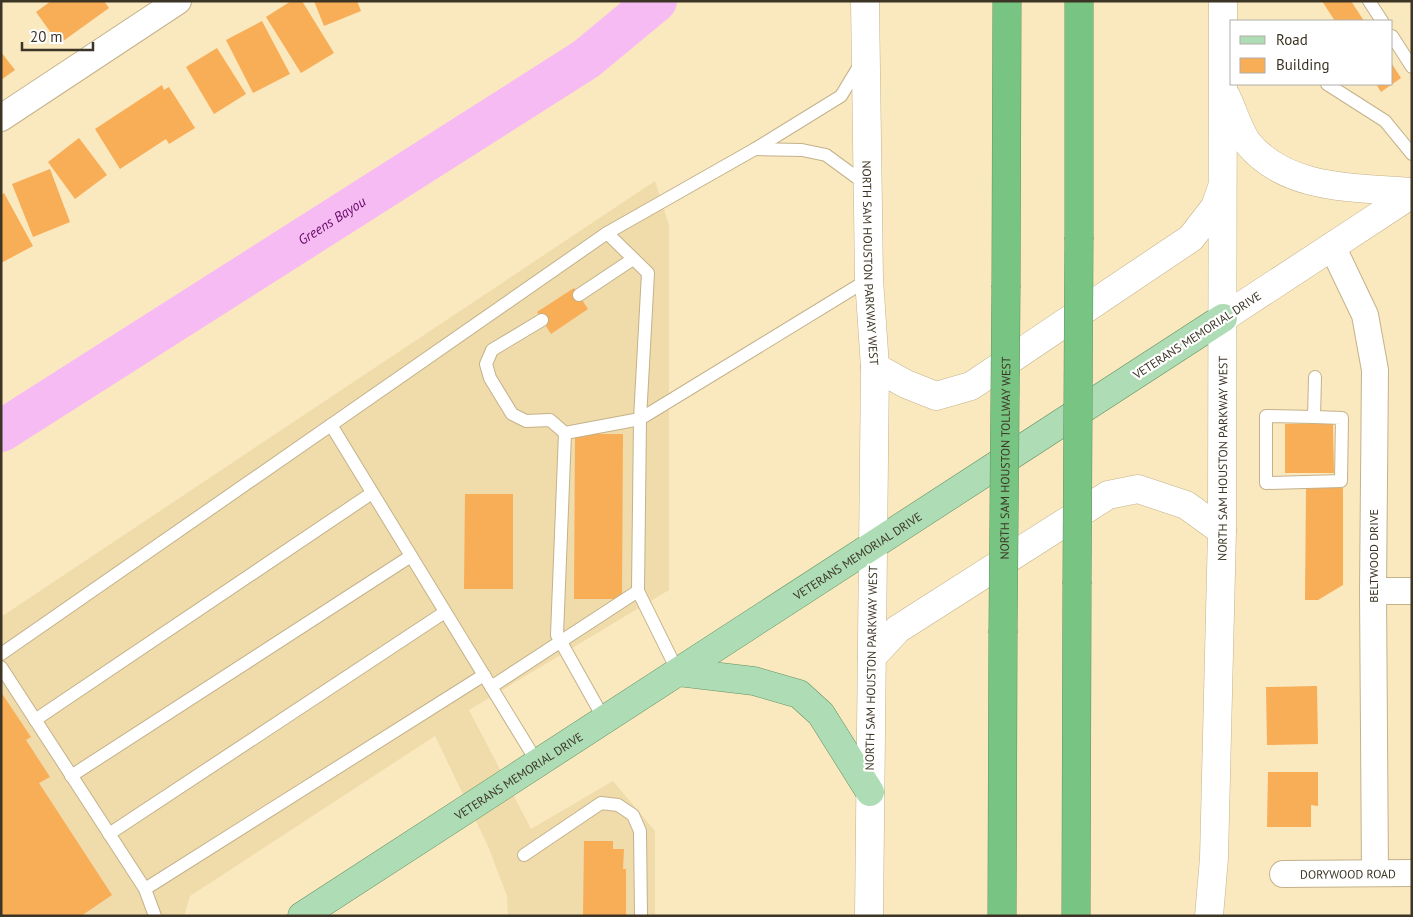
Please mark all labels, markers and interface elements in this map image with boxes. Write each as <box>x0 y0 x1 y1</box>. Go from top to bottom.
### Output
scale bar <box>22 20 94 52</box>
legend <box>1230 20 1393 85</box>
text: 20 m <box>30 27 63 46</box>
text: Road <box>1276 30 1308 49</box>
text: Building <box>1276 55 1330 74</box>
street label: NORTH SAM HOUSTON PARKWAY WEST <box>860 160 882 366</box>
water label: Greens Bayou <box>294 192 369 249</box>
street label: VETERANS MEMORIAL DRIVE <box>1129 288 1264 383</box>
street label: NORTH SAM HOUSTON PARKWAY WEST <box>1214 355 1230 561</box>
street label: NORTH SAM HOUSTON TOLLWAY WEST <box>996 356 1013 560</box>
street label: VETERANS MEMORIAL DRIVE <box>789 508 924 603</box>
street label: BELTWOOD DRIVE <box>1366 509 1381 603</box>
street label: NORTH SAM HOUSTON PARKWAY WEST <box>862 565 880 770</box>
street label: VETERANS MEMORIAL DRIVE <box>451 728 585 823</box>
street label: DORYWOOD ROAD <box>1300 866 1396 881</box>

